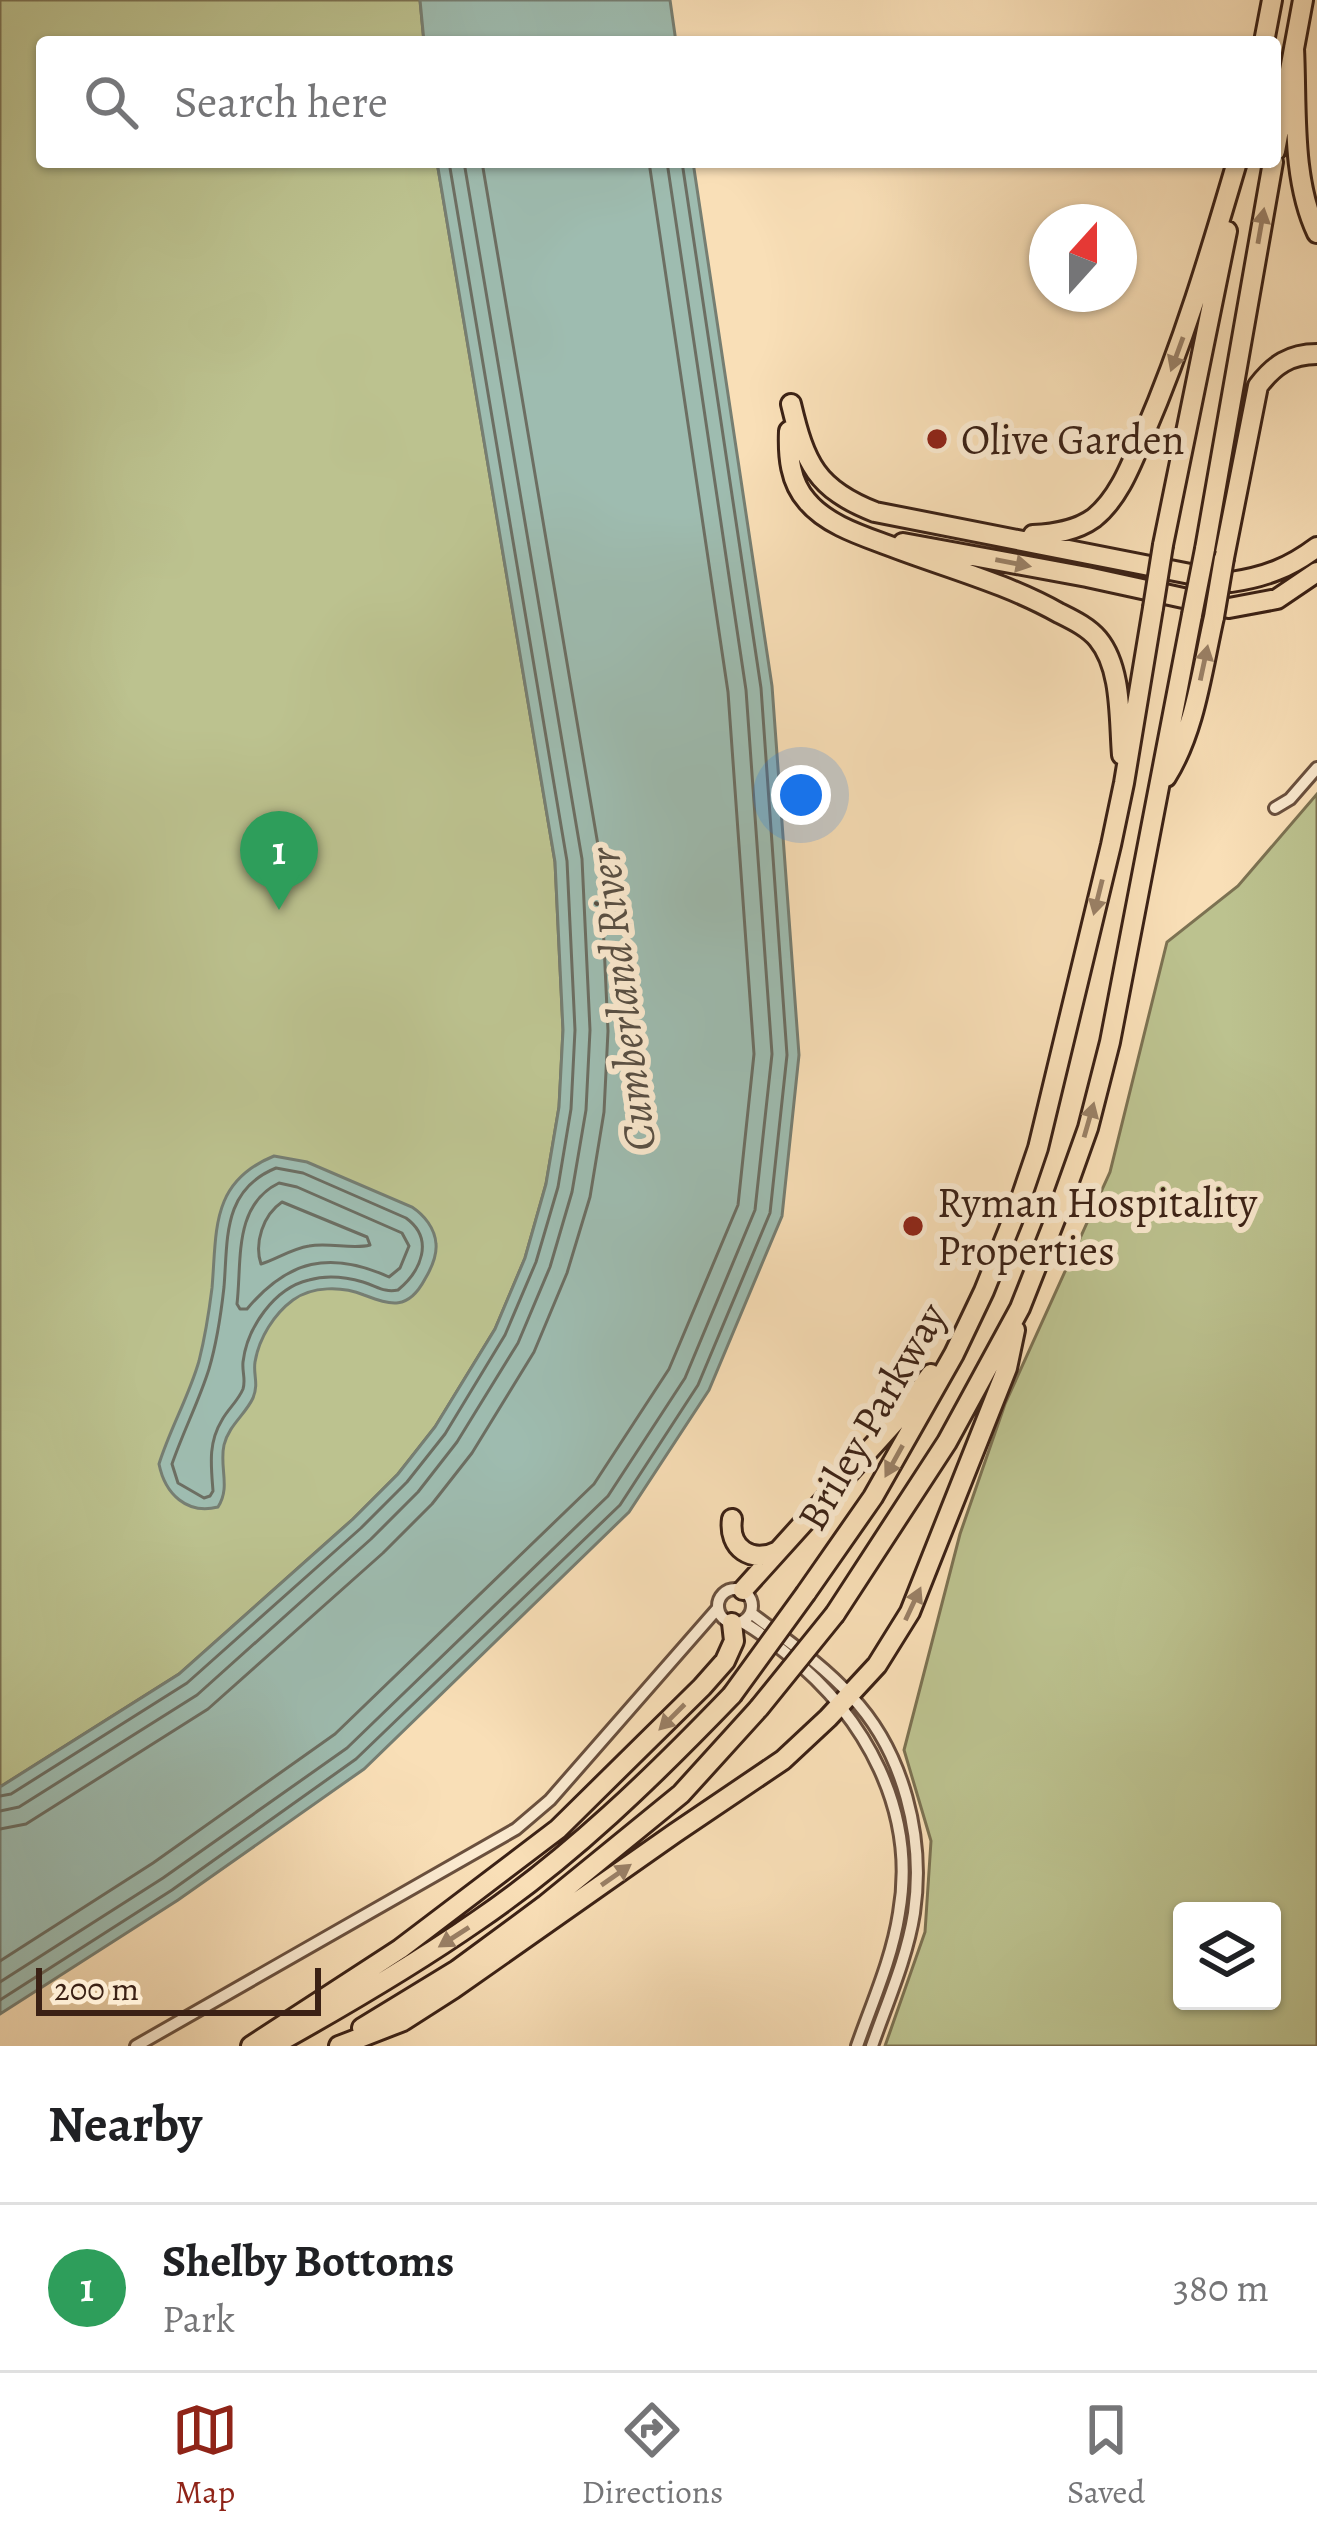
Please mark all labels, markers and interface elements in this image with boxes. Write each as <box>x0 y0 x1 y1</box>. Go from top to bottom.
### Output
search box <box>36 36 1281 168</box>
icon: search <box>78 69 144 135</box>
text: Search here <box>174 71 388 133</box>
north arrow <box>1029 204 1137 312</box>
one-way arrow <box>1253 207 1271 245</box>
one-way arrow <box>1166 336 1185 372</box>
place label: Olive Garden <box>961 411 1185 468</box>
marker: Olive Garden <box>924 426 950 452</box>
one-way arrow <box>995 554 1033 572</box>
one-way arrow <box>1195 644 1214 682</box>
your location <box>771 765 831 825</box>
pin: 1 <box>240 811 318 910</box>
water label: Cumberland River <box>572 843 671 1155</box>
one-way arrow <box>1088 879 1107 916</box>
one-way arrow <box>1081 1101 1100 1138</box>
place label: Ryman Hospitality Properties <box>937 1174 1258 1279</box>
marker: Ryman Hospitality Properties <box>900 1213 926 1239</box>
street label: Briley Parkway <box>783 1291 960 1540</box>
one-way arrow <box>884 1443 905 1478</box>
one-way arrow <box>903 1586 923 1621</box>
one-way arrow <box>658 1703 686 1731</box>
one-way arrow <box>600 1863 632 1887</box>
map controls <box>1173 1902 1281 2010</box>
button: layers <box>1173 1902 1281 2010</box>
one-way arrow <box>438 1925 470 1947</box>
scale bar <box>36 1962 321 2015</box>
text: 200 m <box>54 1966 139 2011</box>
text: Nearby <box>48 2089 202 2159</box>
text: Shelby Bottoms <box>162 2230 454 2292</box>
text: 1 <box>80 2261 94 2314</box>
text: 380 m <box>1173 2261 1269 2314</box>
text: Park <box>162 2292 235 2345</box>
tab: Map <box>172 2397 238 2514</box>
tab: Directions <box>582 2397 723 2514</box>
tab: Saved <box>1067 2397 1145 2514</box>

